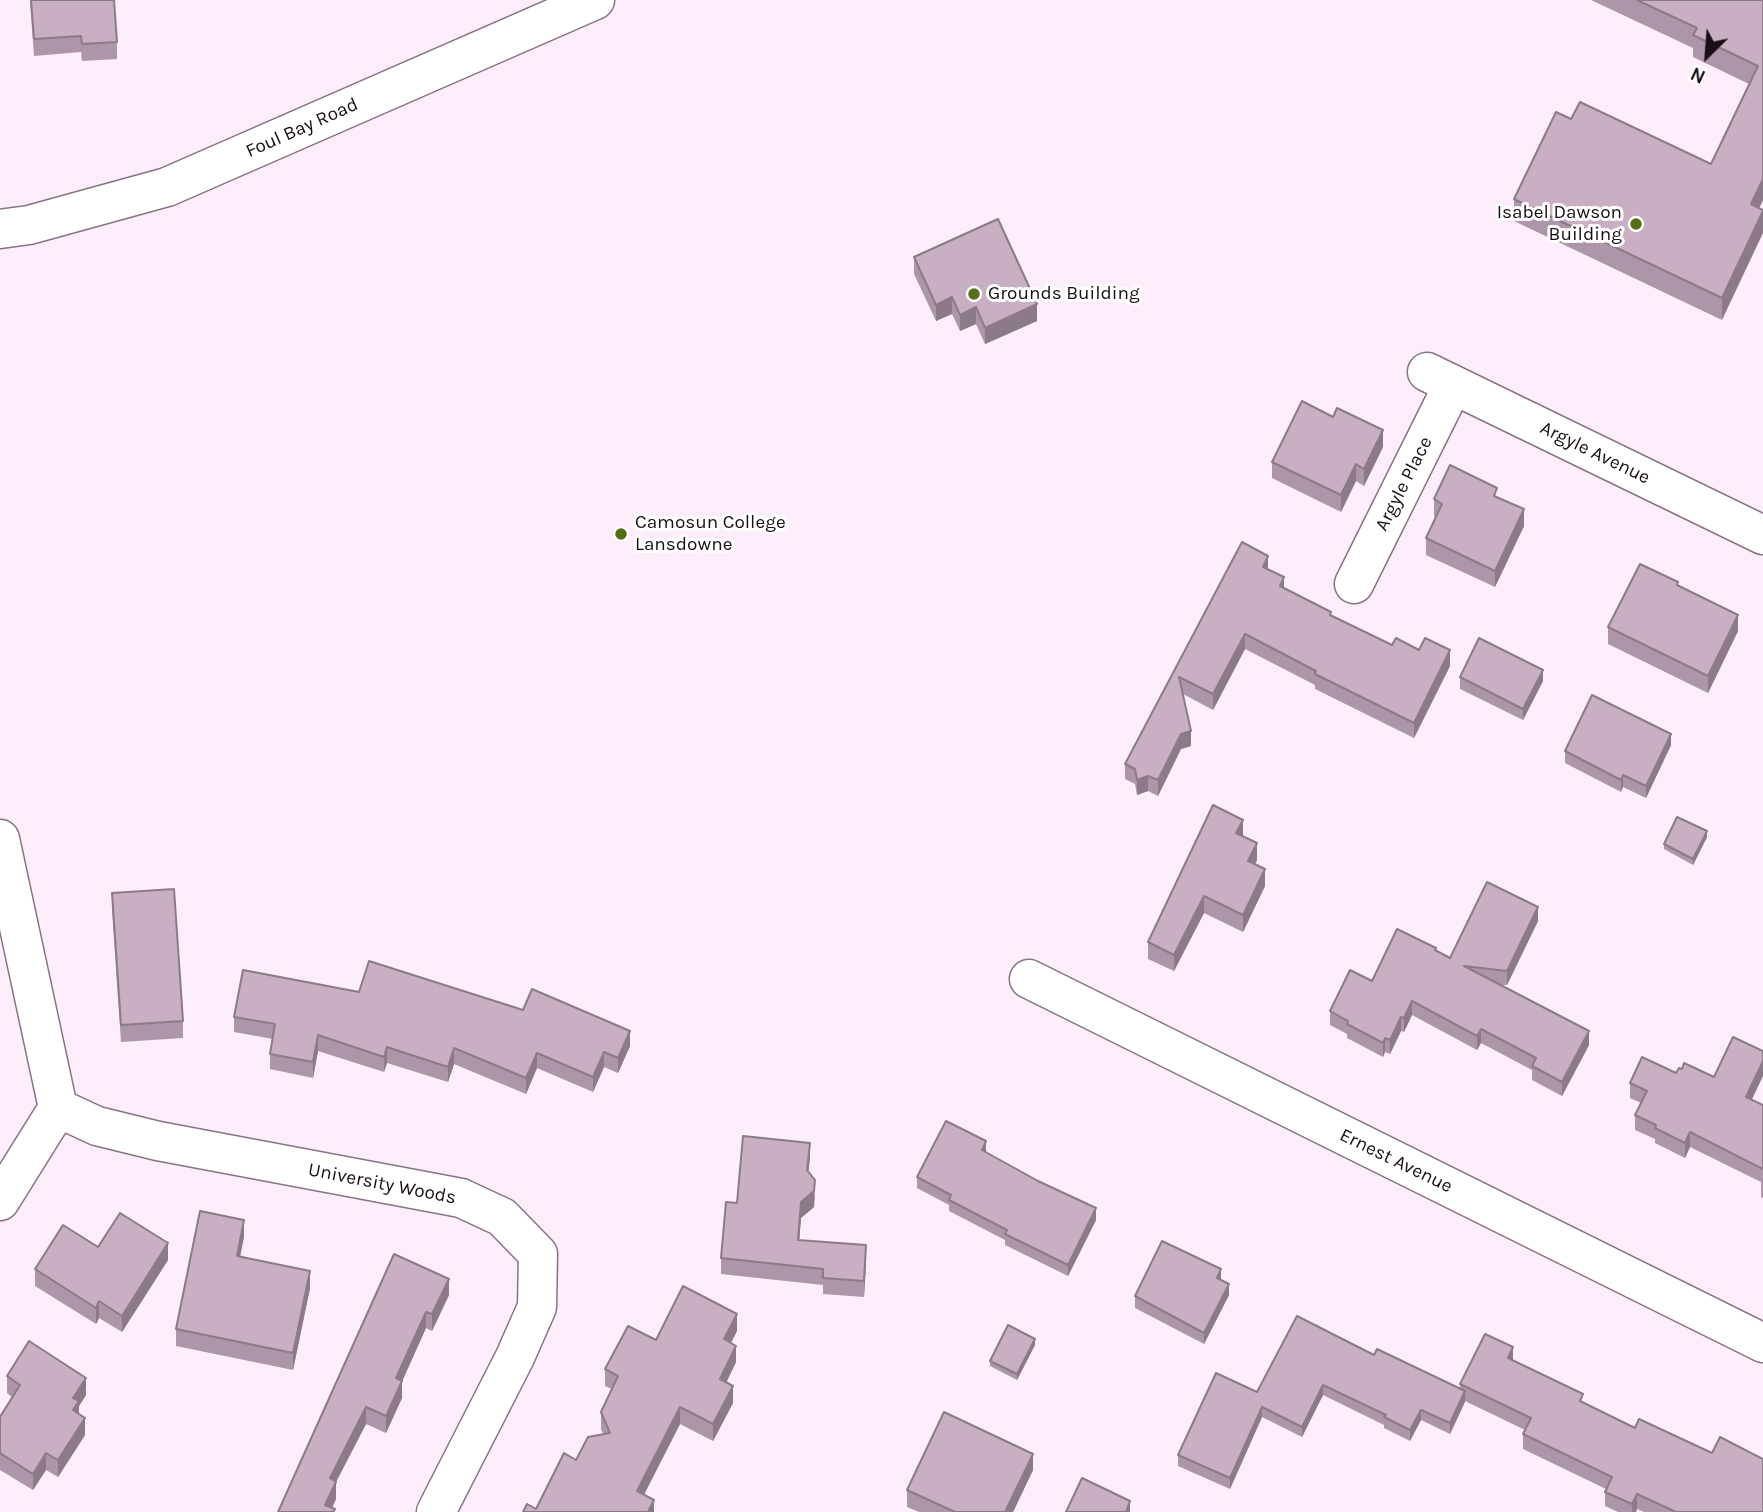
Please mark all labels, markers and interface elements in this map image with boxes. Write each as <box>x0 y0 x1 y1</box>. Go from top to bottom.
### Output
north arrow <box>1672 21 1742 91</box>
text: N <box>1687 62 1709 88</box>
street label: Foul Bay Road <box>242 93 362 163</box>
place label: Isabel Dawson Building <box>1497 202 1622 246</box>
marker: Isabel Dawson Building <box>1628 216 1644 232</box>
place label: Grounds Building <box>988 283 1140 305</box>
marker: Grounds Building <box>966 286 982 302</box>
street label: Argyle Avenue <box>1536 417 1654 489</box>
street label: Argyle Place <box>1371 433 1437 535</box>
place label: Camosun College Lansdowne <box>635 512 786 556</box>
marker: Camosun College Lansdowne <box>613 526 629 542</box>
street label: Ernest Avenue <box>1336 1124 1456 1198</box>
street label: University Woods <box>306 1158 458 1210</box>

